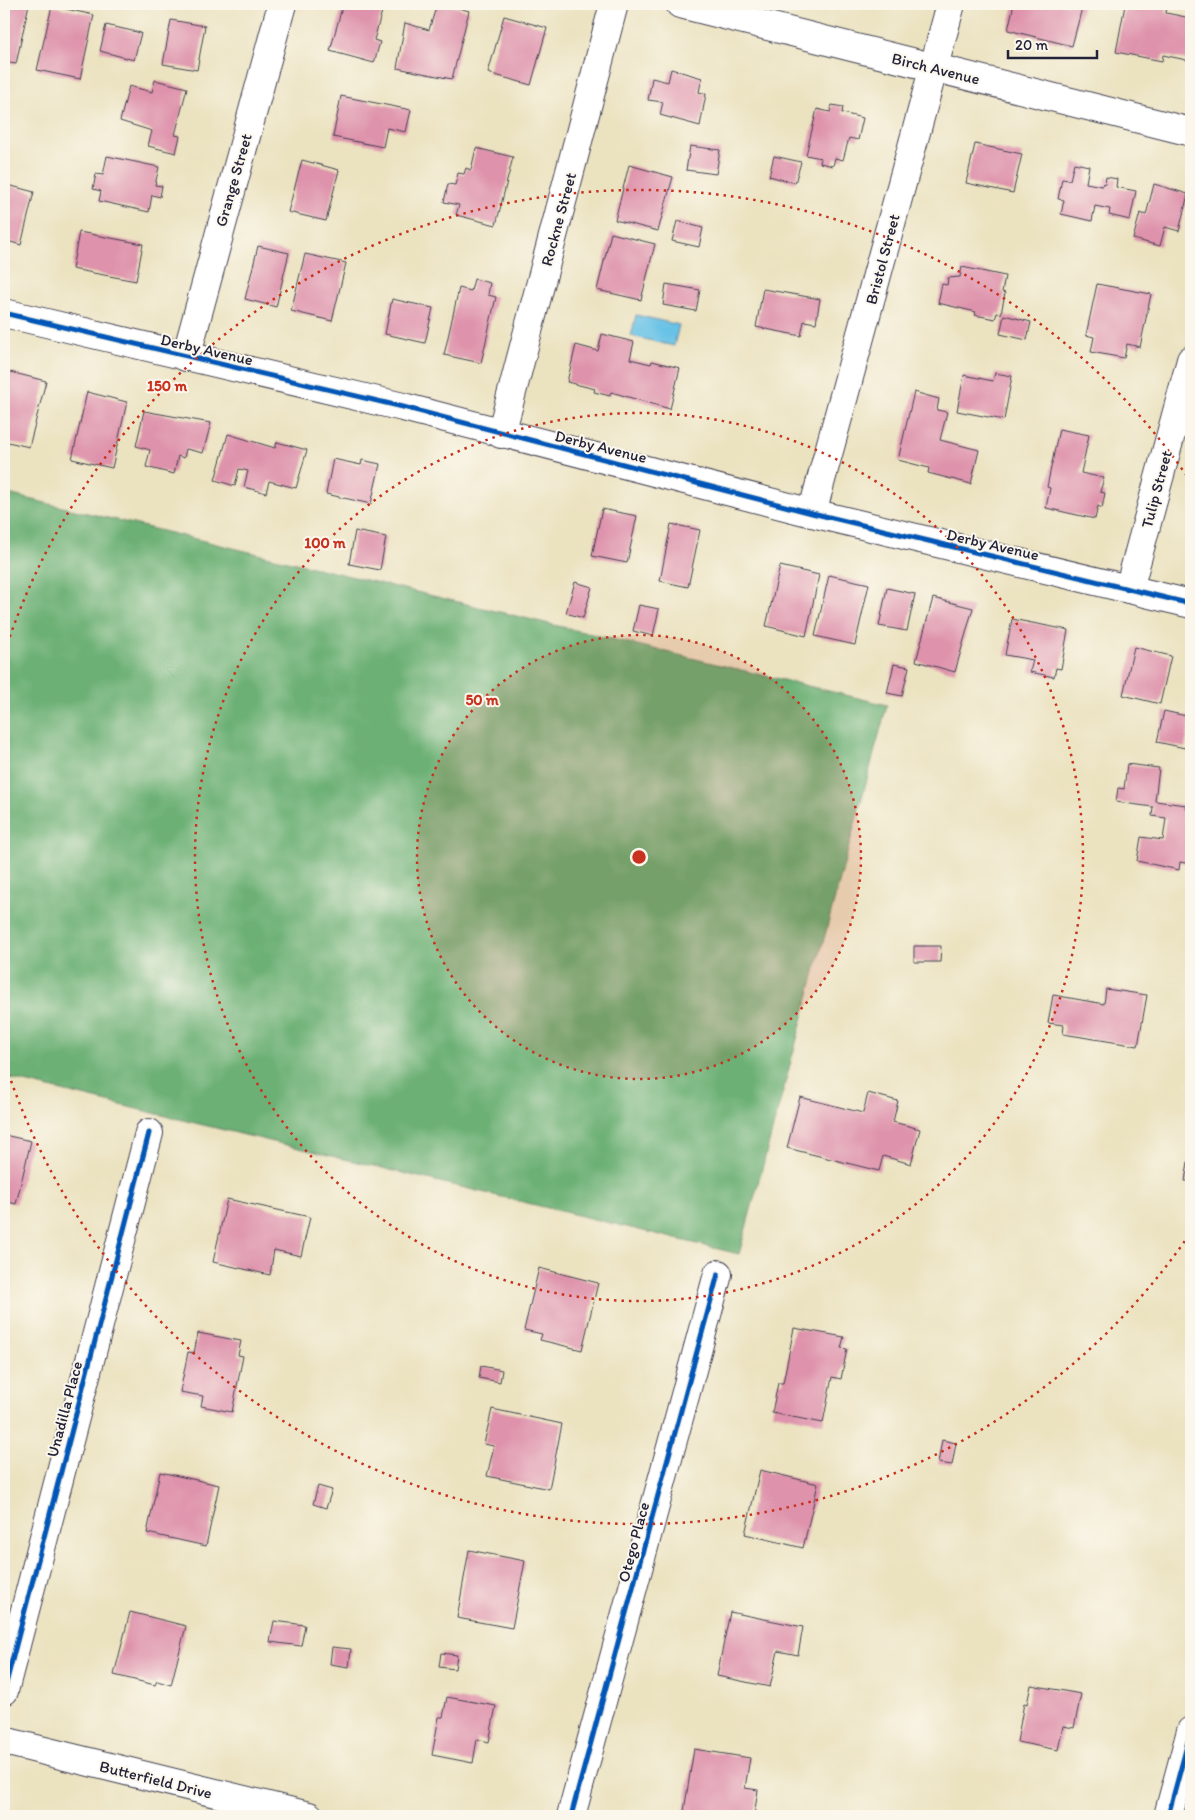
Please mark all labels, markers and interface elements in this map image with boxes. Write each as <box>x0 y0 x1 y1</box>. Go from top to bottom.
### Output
scale bar <box>1008 28 1096 60</box>
text: 20 m <box>1015 36 1049 54</box>
street label: Birch Avenue <box>890 48 982 89</box>
street label: Grange Street <box>211 131 256 229</box>
street label: Rockne Street <box>537 170 580 268</box>
street label: Bristol Street <box>861 212 904 306</box>
street label: Derby Avenue <box>159 330 255 369</box>
text: 150 m <box>147 377 187 395</box>
street label: Derby Avenue <box>553 426 649 467</box>
street label: Tulip Street <box>1137 448 1176 530</box>
street label: Derby Avenue <box>945 525 1041 564</box>
text: 100 m <box>304 534 346 552</box>
text: 50 m <box>465 691 499 709</box>
centre of rings <box>630 848 648 866</box>
street label: Unadilla Place <box>43 1359 86 1459</box>
street label: Otego Place <box>614 1500 653 1584</box>
street label: Butterfield Drive <box>98 1756 214 1803</box>

